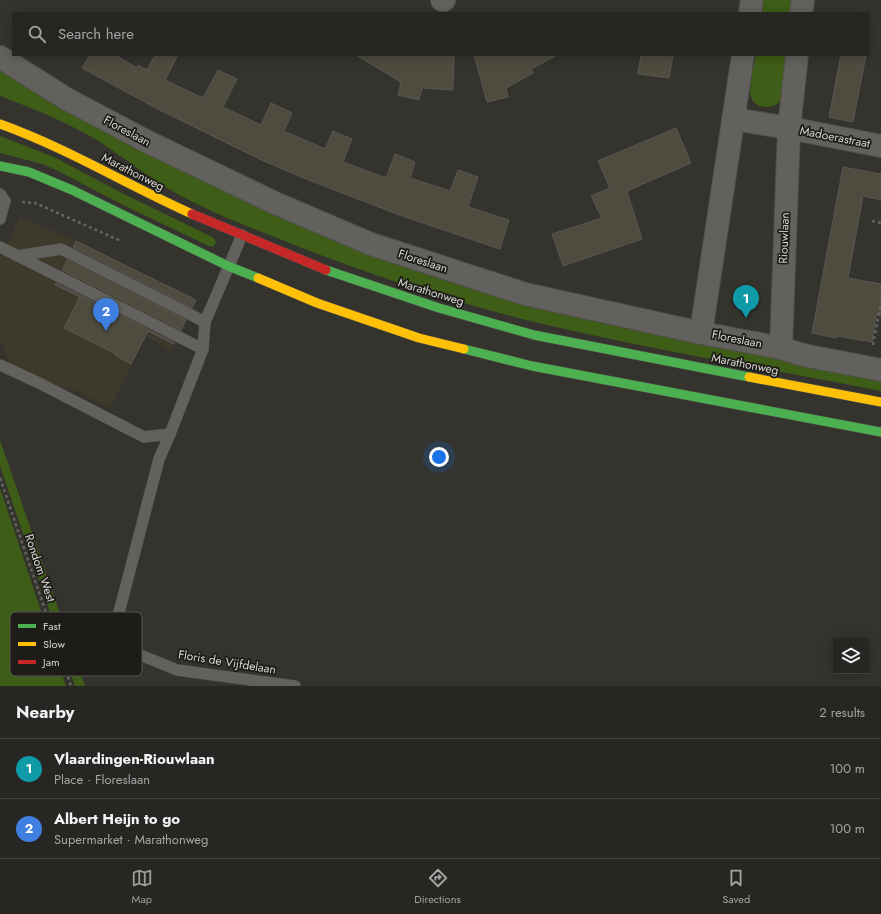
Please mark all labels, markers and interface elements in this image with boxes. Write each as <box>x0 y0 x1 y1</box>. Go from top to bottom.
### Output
search box <box>12 12 869 56</box>
icon: search <box>26 23 48 45</box>
text: Search here <box>58 23 134 45</box>
street label: Floreslaan <box>100 111 154 151</box>
street label: Madoerastraat <box>798 121 872 153</box>
street label: Marathonweg <box>98 148 168 196</box>
street label: Riouwlaan <box>774 212 794 264</box>
street label: Floreslaan <box>396 245 450 277</box>
street label: Marathonweg <box>396 273 466 311</box>
pin: 1 <box>733 285 759 318</box>
pin: 2 <box>93 298 119 331</box>
street label: Floreslaan <box>710 325 764 353</box>
street label: Marathonweg <box>710 349 780 379</box>
your location <box>429 447 449 467</box>
street label: Rondom West <box>20 532 60 604</box>
legend <box>10 612 142 676</box>
text: Fast <box>43 618 61 634</box>
text: Slow <box>43 636 65 652</box>
map controls <box>833 638 869 674</box>
button: layers <box>833 638 869 674</box>
street label: Floris de Vijfdelaan <box>177 645 277 679</box>
text: Jam <box>41 654 60 670</box>
text: Nearby <box>16 700 74 724</box>
text: 2 results <box>819 703 865 722</box>
text: Vlaardingen-Riouwlaan <box>54 748 215 770</box>
text: 1 <box>26 759 32 778</box>
text: 100 m <box>830 759 865 778</box>
text: Place · Floreslaan <box>54 770 150 789</box>
text: Albert Heijn to go <box>54 808 180 830</box>
text: 2 <box>25 819 33 838</box>
text: 100 m <box>830 819 865 838</box>
text: Supermarket · Marathonweg <box>54 830 208 849</box>
tab: Map <box>131 867 153 907</box>
tab: Directions <box>414 867 461 907</box>
tab: Saved <box>722 867 750 907</box>

